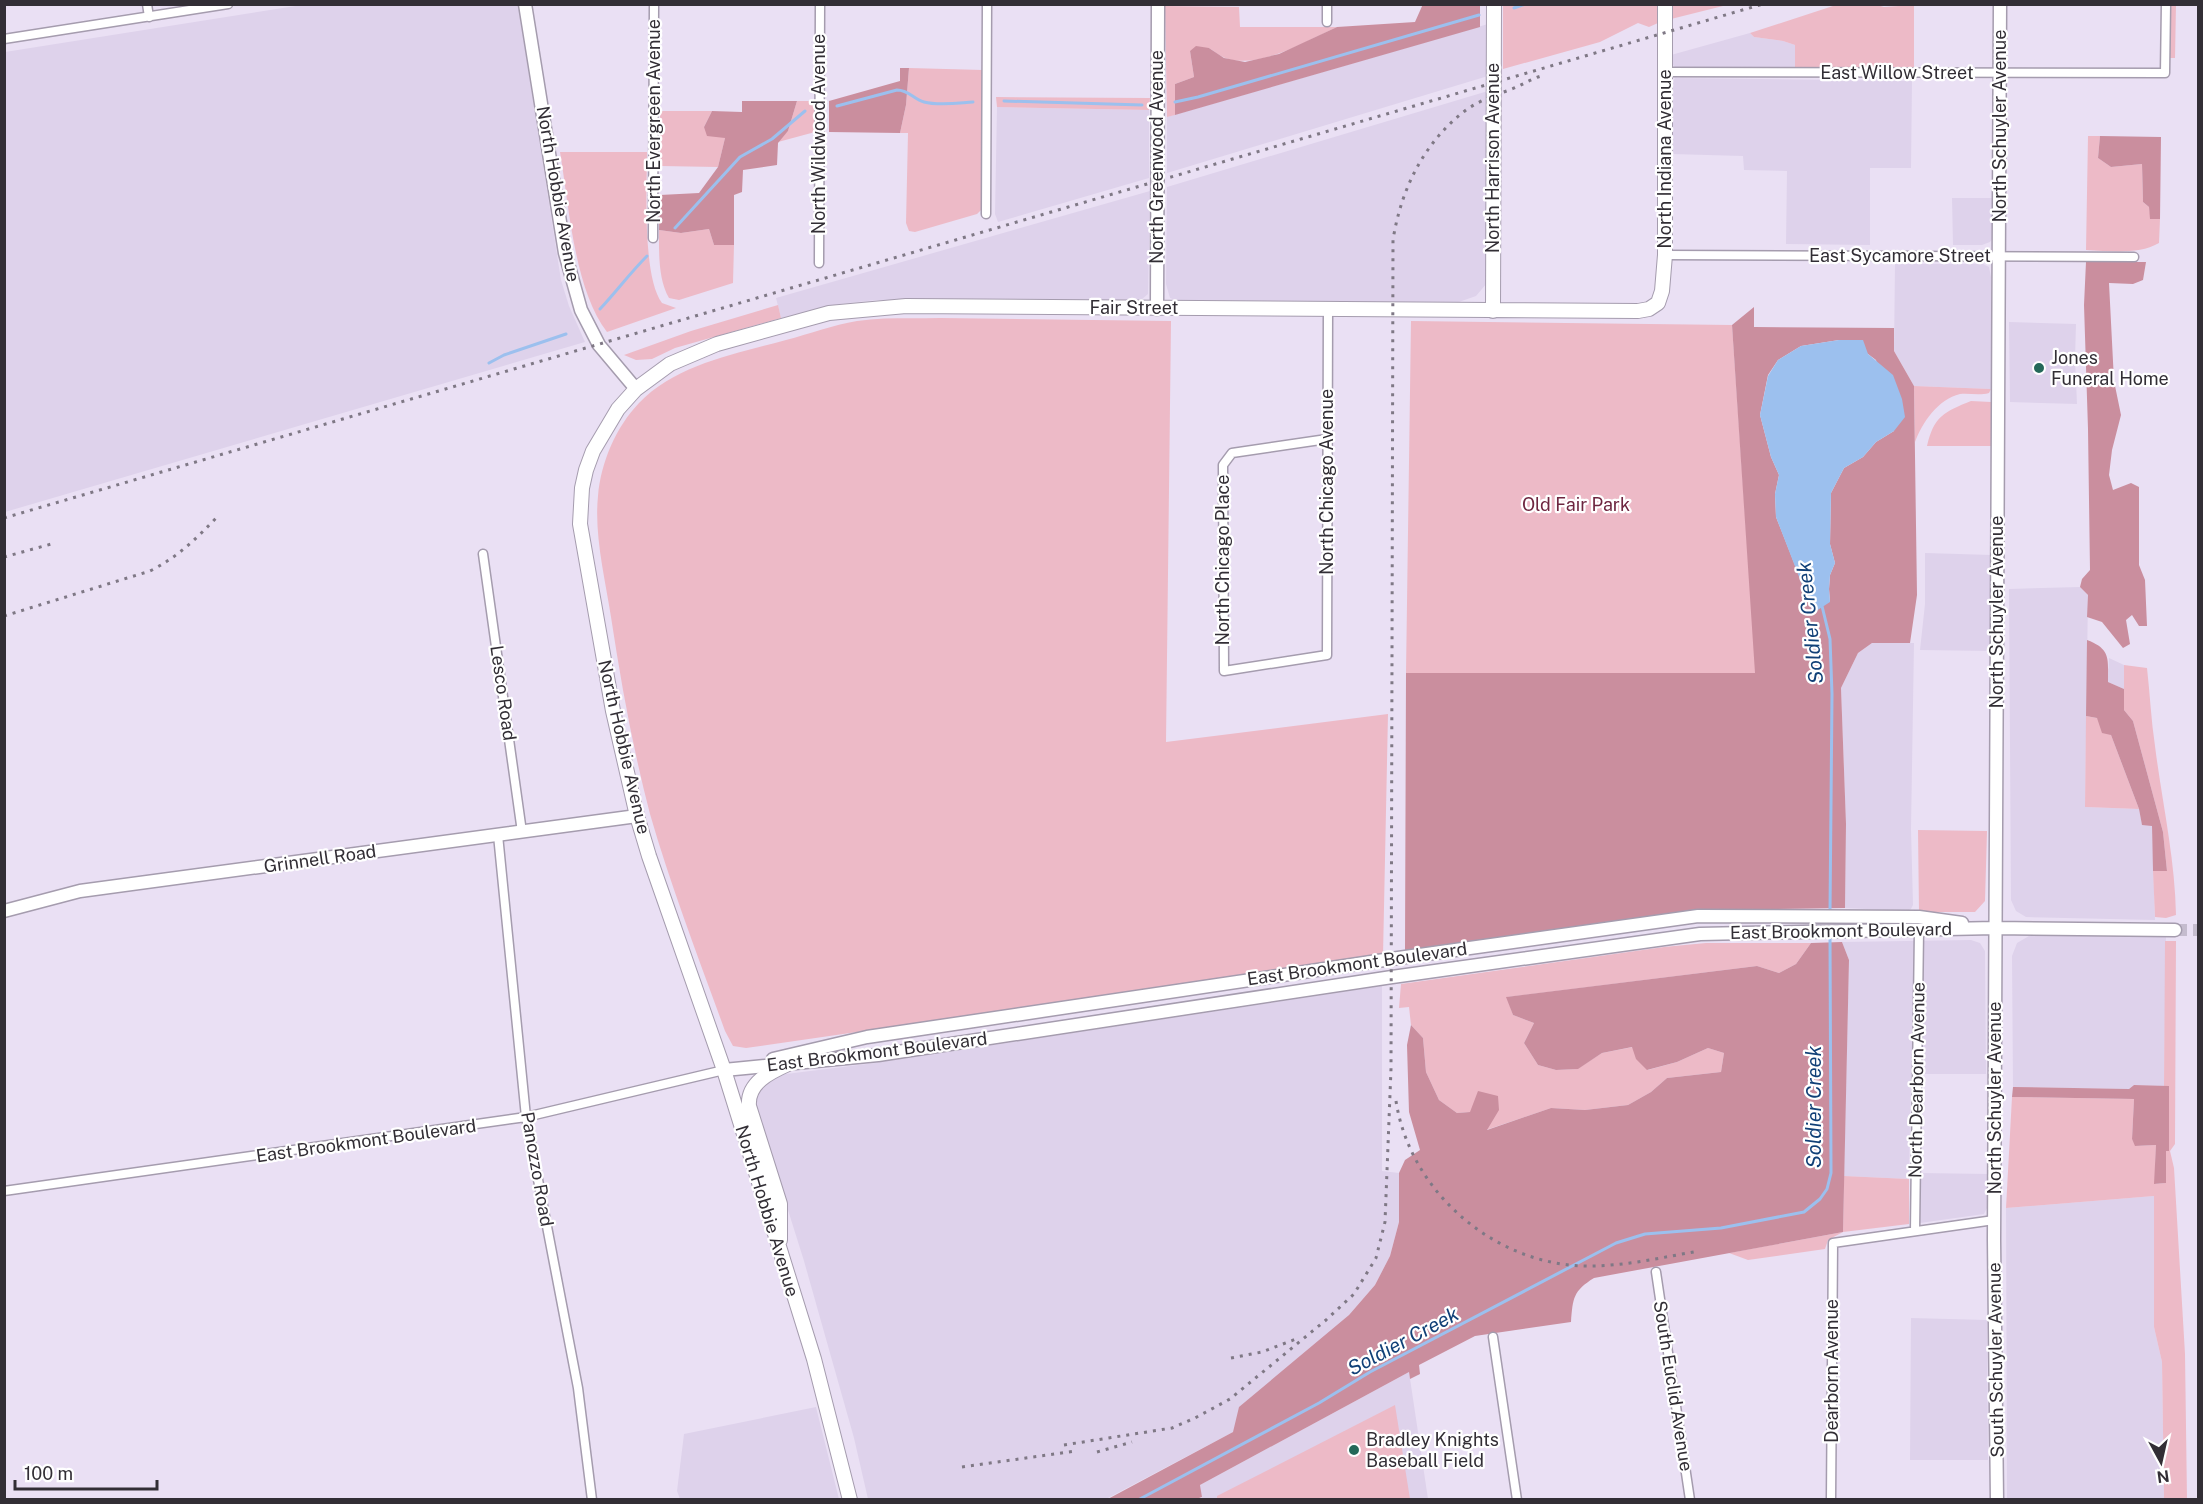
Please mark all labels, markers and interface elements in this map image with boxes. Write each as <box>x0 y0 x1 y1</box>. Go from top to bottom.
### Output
street label: North Evergreen Avenue <box>643 19 664 223</box>
street label: North Schuyler Avenue <box>1989 30 2010 222</box>
street label: North Wildwood Avenue <box>808 34 829 234</box>
street label: North Greenwood Avenue <box>1146 50 1167 264</box>
street label: East Willow Street <box>1820 62 1974 83</box>
street label: North Harrison Avenue <box>1482 63 1503 253</box>
street label: North Indiana Avenue <box>1654 69 1675 249</box>
street label: North Hobbie Avenue <box>533 104 584 283</box>
street label: East Sycamore Street <box>1809 245 1991 266</box>
street label: Fair Street <box>1089 297 1179 318</box>
place label: Jones Funeral Home <box>2051 347 2169 389</box>
marker: Jones Funeral Home <box>2032 361 2046 375</box>
street label: North Chicago Avenue <box>1316 389 1337 575</box>
street label: North Chicago Place <box>1212 474 1233 646</box>
park label: Old Fair Park <box>1522 494 1630 515</box>
street label: North Schuyler Avenue <box>1986 516 2007 708</box>
water label: Soldier Creek <box>1792 561 1828 685</box>
street label: Lesco Road <box>486 644 521 742</box>
street label: North Hobbie Avenue <box>594 658 655 836</box>
street label: Grinnell Road <box>262 840 378 877</box>
street label: East Brookmont Boulevard <box>1730 918 1952 943</box>
street label: East Brookmont Boulevard <box>1246 938 1468 989</box>
street label: North Dearborn Avenue <box>1904 982 1929 1178</box>
street label: North Schuyler Avenue <box>1984 1002 2005 1194</box>
street label: East Brookmont Boulevard <box>765 1028 988 1075</box>
water label: Soldier Creek <box>1802 1046 1826 1168</box>
street label: Panozzo Road <box>517 1110 558 1228</box>
street label: East Brookmont Boulevard <box>255 1115 477 1166</box>
street label: North Hobbie Avenue <box>731 1123 804 1299</box>
street label: South Schuyler Avenue <box>1983 1262 2008 1458</box>
street label: South Euclid Avenue <box>1650 1299 1697 1473</box>
street label: Dearborn Avenue <box>1821 1299 1842 1443</box>
water label: Soldier Creek <box>1343 1302 1463 1380</box>
place label: Bradley Knights Baseball Field <box>1366 1429 1499 1471</box>
north arrow <box>2131 1432 2191 1492</box>
marker: Bradley Knights Baseball Field <box>1347 1443 1361 1457</box>
scale bar <box>15 1453 158 1491</box>
text: 100 m <box>24 1463 73 1484</box>
text: N <box>2155 1466 2171 1487</box>

